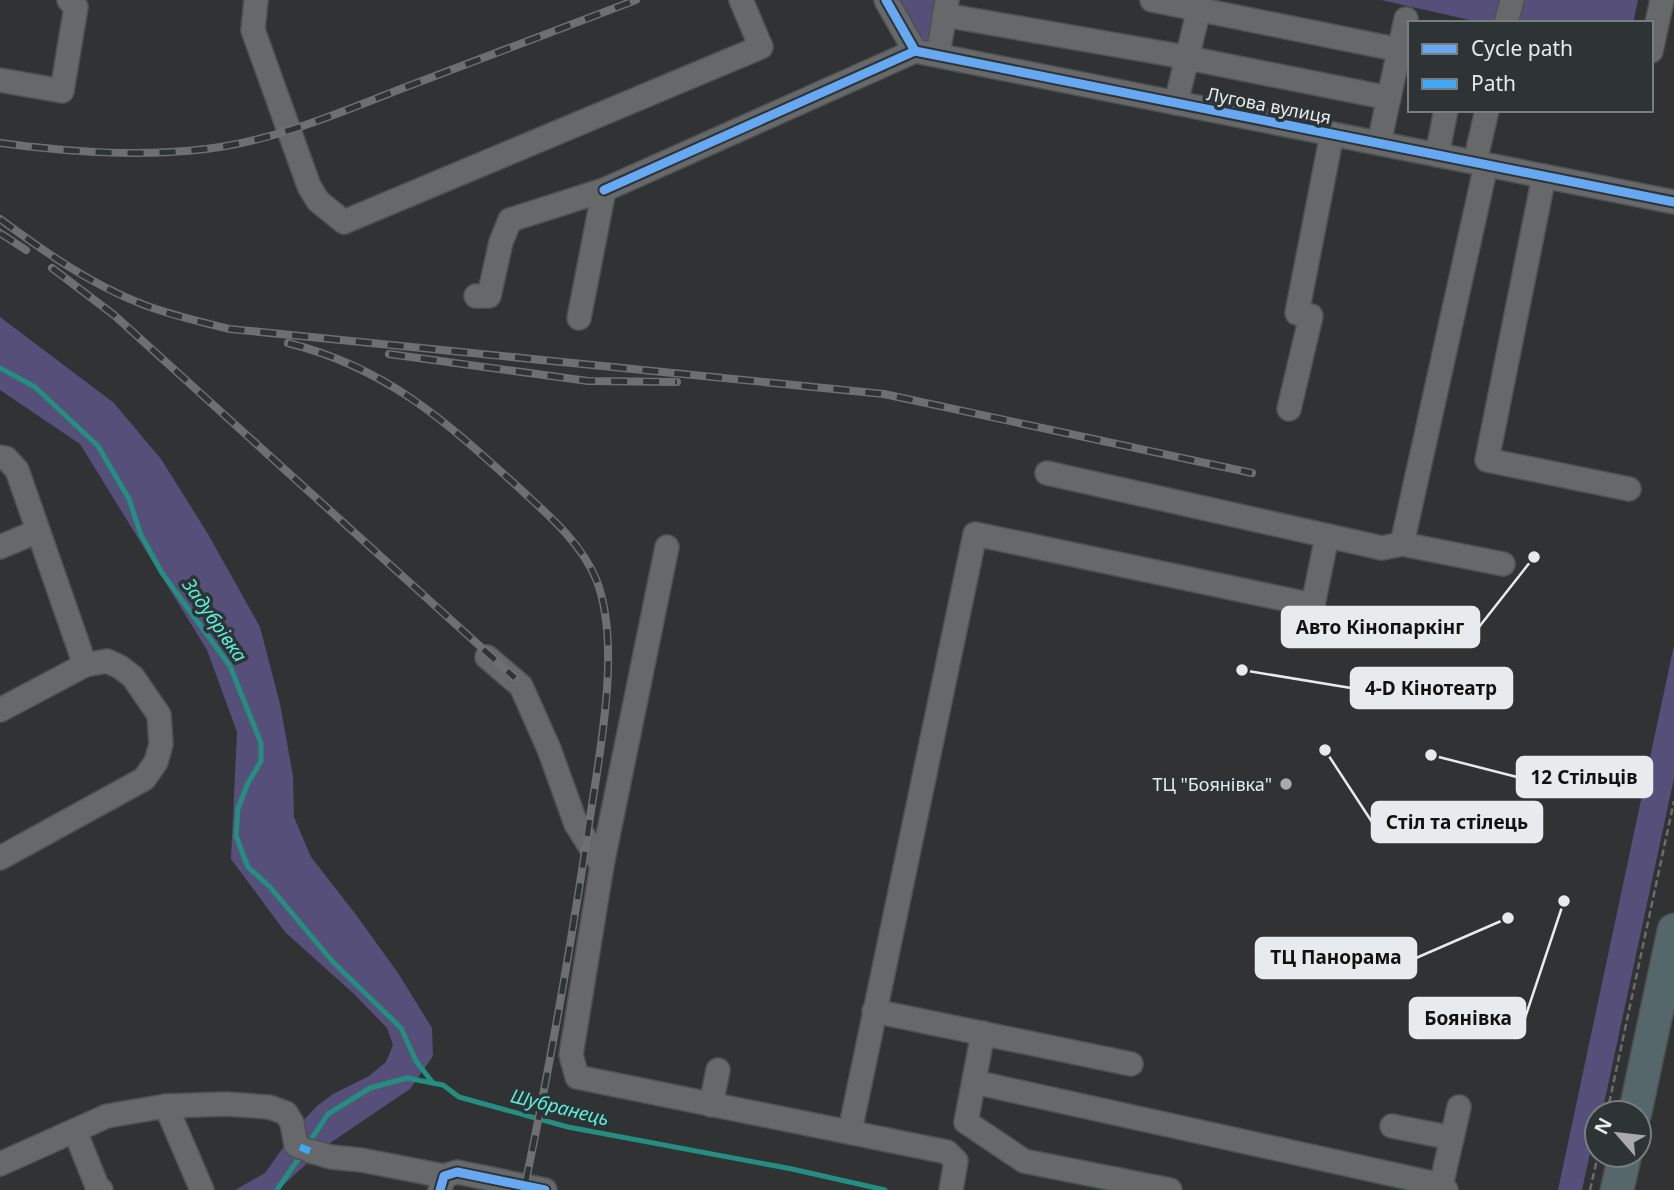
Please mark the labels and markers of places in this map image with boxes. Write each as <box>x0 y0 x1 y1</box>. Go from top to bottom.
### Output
callout: Авто Кінопаркінг <box>1282 607 1479 647</box>
callout: 4-D Кінотеатр <box>1351 668 1512 708</box>
callout: 12 Стільців <box>1517 757 1652 797</box>
place label: ТЦ "Боянівка" <box>1152 772 1272 796</box>
marker: ТЦ "Боянівка" <box>1278 776 1294 792</box>
callout: Стіл та стілець <box>1372 802 1542 842</box>
callout: ТЦ Панорама <box>1256 938 1416 978</box>
callout: Боянівка <box>1410 998 1525 1038</box>

